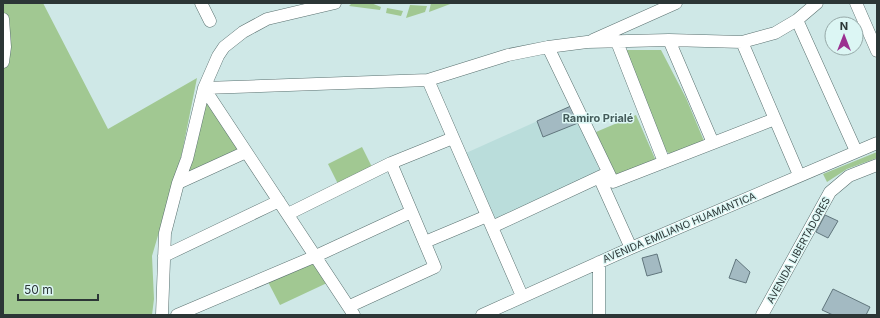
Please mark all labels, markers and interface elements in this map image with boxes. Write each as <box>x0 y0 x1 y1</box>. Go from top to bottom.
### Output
north arrow <box>824 16 864 56</box>
text: N <box>840 19 848 33</box>
district label: Ramiro Prialé <box>563 111 634 125</box>
street label: AVENIDA EMILIANO HUAMANTICA <box>601 189 757 265</box>
street label: AVENIDA LIBERTADORES <box>764 195 832 305</box>
scale bar <box>18 276 98 302</box>
text: 50 m <box>24 282 53 297</box>

